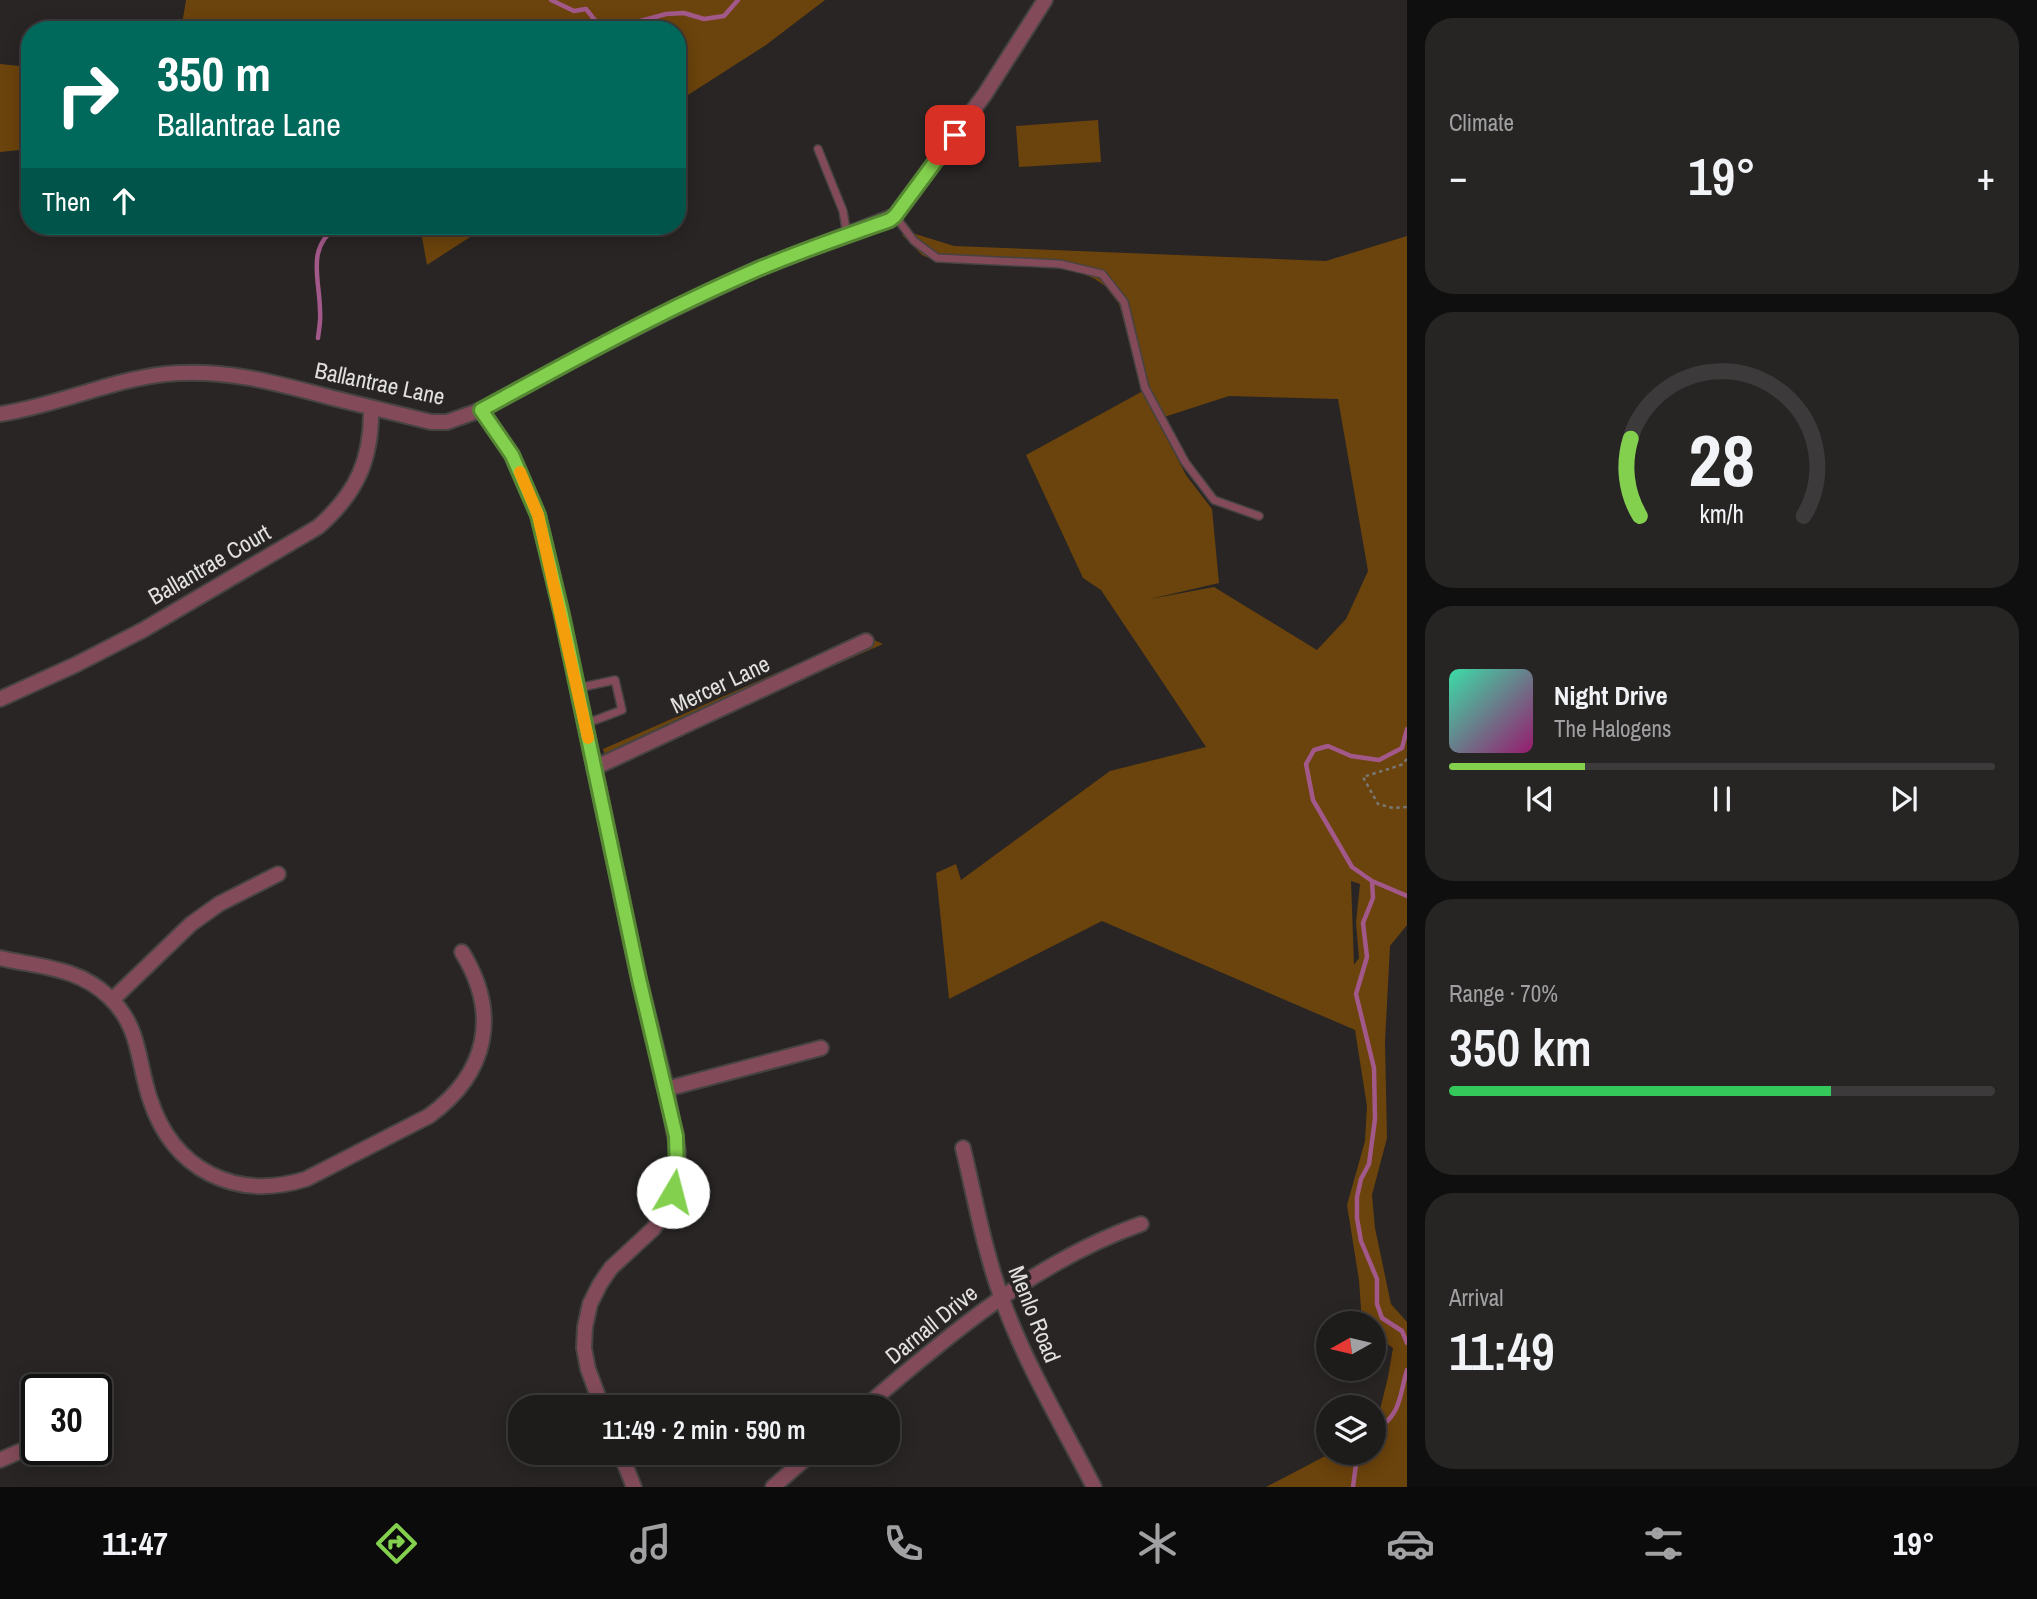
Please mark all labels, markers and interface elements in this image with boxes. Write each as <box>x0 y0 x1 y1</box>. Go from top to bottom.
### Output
text: 350 m <box>157 40 271 106</box>
icon: right <box>42 49 133 140</box>
text: Ballantrae Lane <box>157 103 341 146</box>
pin <box>925 105 985 165</box>
text: Climate <box>1449 107 1514 138</box>
icon: arrive <box>936 116 974 154</box>
text: 19° <box>1688 141 1756 211</box>
text: − <box>1449 151 1467 202</box>
text: + <box>1977 151 1995 202</box>
icon: ahead <box>105 182 143 220</box>
text: Then <box>42 184 91 219</box>
street label: Ballantrae Lane <box>312 354 448 412</box>
text: 28 <box>1689 411 1755 509</box>
text: km/h <box>1700 496 1744 530</box>
street label: Ballantrae Court <box>142 517 276 611</box>
street label: Mercer Lane <box>665 648 775 720</box>
text: Night Drive <box>1554 678 1668 713</box>
text: The Halogens <box>1554 713 1671 744</box>
icon: previous <box>1521 780 1559 818</box>
icon: pause <box>1703 780 1741 818</box>
icon: next <box>1885 780 1923 818</box>
text: Range · 70% <box>1449 978 1558 1009</box>
text: 350 km <box>1449 1012 1592 1082</box>
position arrow <box>636 1155 710 1229</box>
street label: Menlo Road <box>1002 1261 1068 1367</box>
street label: Darnall Drive <box>878 1277 984 1371</box>
text: Arrival <box>1449 1282 1504 1313</box>
north arrow <box>1316 1311 1386 1381</box>
map controls <box>1316 1311 1386 1465</box>
text: 11:49 <box>1449 1316 1555 1386</box>
speed limit sign: 30 <box>21 1374 112 1465</box>
button: layers <box>1316 1395 1386 1465</box>
text: 11:49 · 2 min · 590 m <box>602 1412 806 1447</box>
icon: directions <box>372 1519 421 1568</box>
icon: music <box>626 1519 675 1568</box>
icon: phone <box>879 1519 928 1568</box>
icon: climate <box>1133 1519 1182 1568</box>
icon: car <box>1386 1519 1435 1568</box>
icon: filters <box>1639 1519 1688 1568</box>
text: 11:47 <box>102 1522 168 1565</box>
text: 19° <box>1893 1522 1935 1565</box>

